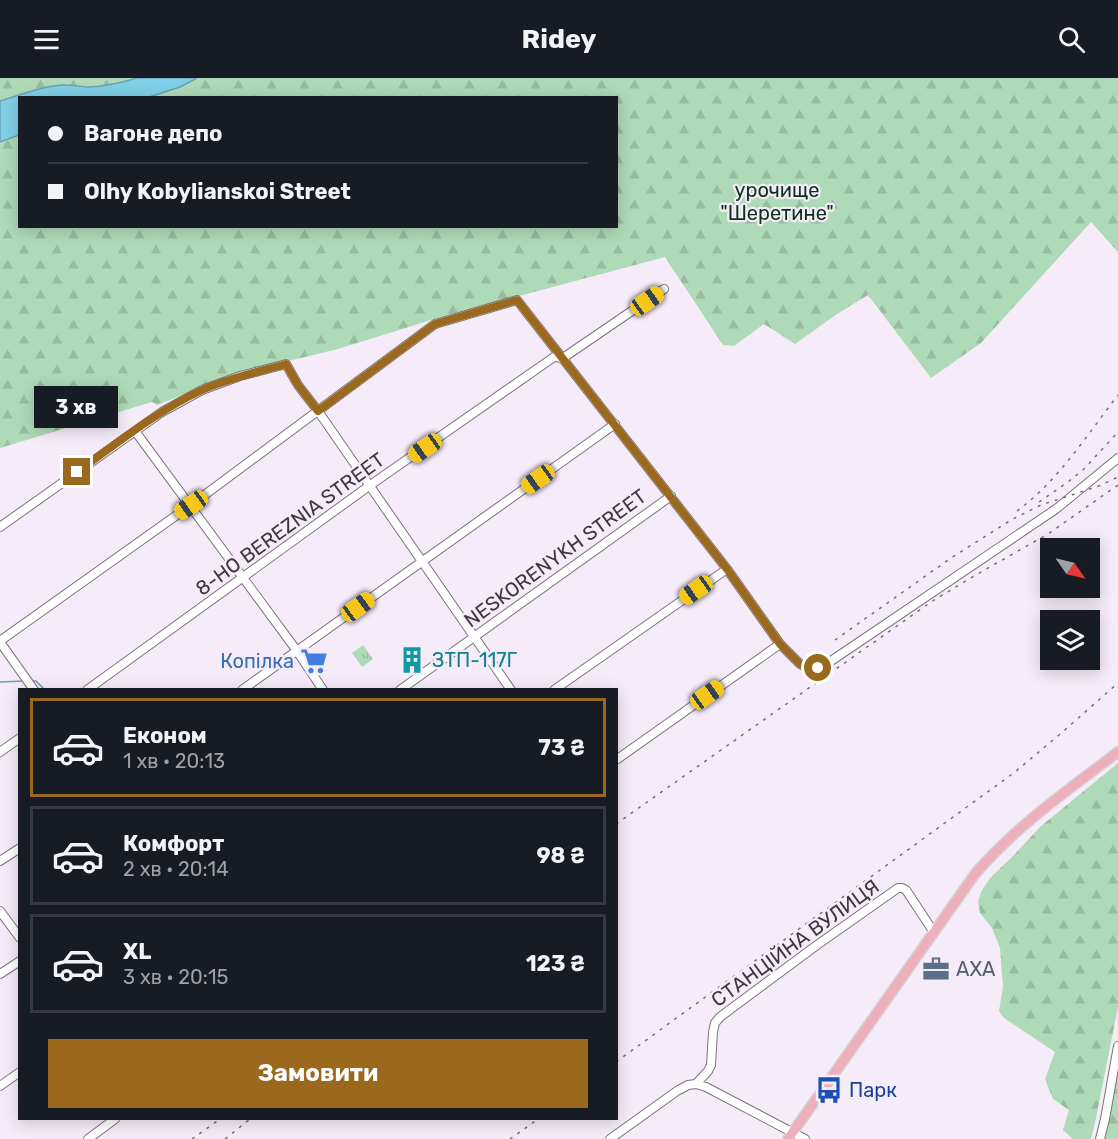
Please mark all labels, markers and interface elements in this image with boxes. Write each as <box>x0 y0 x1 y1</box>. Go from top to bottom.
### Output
icon: menu <box>30 23 63 56</box>
text: Ridey <box>522 23 596 55</box>
icon: search <box>1055 23 1088 56</box>
text: Вагоне депо <box>84 120 222 147</box>
text: Olhy Kobylianskoi Street <box>84 178 351 205</box>
park label: урочище "Шеретине" <box>720 178 834 225</box>
car <box>627 283 667 319</box>
callout: 3 хв <box>35 385 119 427</box>
text: 3 хв <box>55 395 97 419</box>
car <box>405 430 445 466</box>
street label: 8-HO BEREZNIA STREET <box>191 447 389 601</box>
route end <box>63 458 90 485</box>
car <box>518 461 558 497</box>
street label: NESKORENYKH STREET <box>459 484 651 632</box>
car <box>171 487 211 523</box>
north arrow <box>1040 538 1100 598</box>
map controls <box>1040 538 1100 670</box>
car <box>676 572 716 608</box>
car <box>338 589 378 625</box>
button: layers <box>1040 610 1100 670</box>
building icon: ЗТП-117Г <box>397 645 427 675</box>
supermarket icon: Копілка <box>299 646 329 676</box>
place label: ЗТП-117Г <box>432 648 517 672</box>
place label: Копілка <box>220 649 294 673</box>
route start <box>804 654 831 681</box>
car <box>687 677 727 713</box>
icon: car <box>51 721 105 775</box>
text: Економ <box>123 722 207 749</box>
text: 73 ₴ <box>538 734 585 761</box>
text: 1 хв · 20:13 <box>123 749 225 773</box>
icon: car <box>51 829 105 883</box>
text: Комфорт <box>123 830 224 857</box>
text: 98 ₴ <box>536 842 585 869</box>
text: 2 хв · 20:14 <box>123 857 229 881</box>
street label: СТАНЦІЙНА ВУЛИЦЯ <box>706 874 884 1012</box>
icon: car <box>51 937 105 991</box>
text: XL <box>123 938 151 965</box>
text: 123 ₴ <box>526 950 585 977</box>
office icon: AXA <box>921 954 951 984</box>
place label: AXA <box>956 957 995 981</box>
text: 3 хв · 20:15 <box>123 965 228 989</box>
button: Замовити <box>48 1039 588 1108</box>
bus stop icon: Парк <box>814 1075 844 1105</box>
place label: Парк <box>849 1078 897 1102</box>

